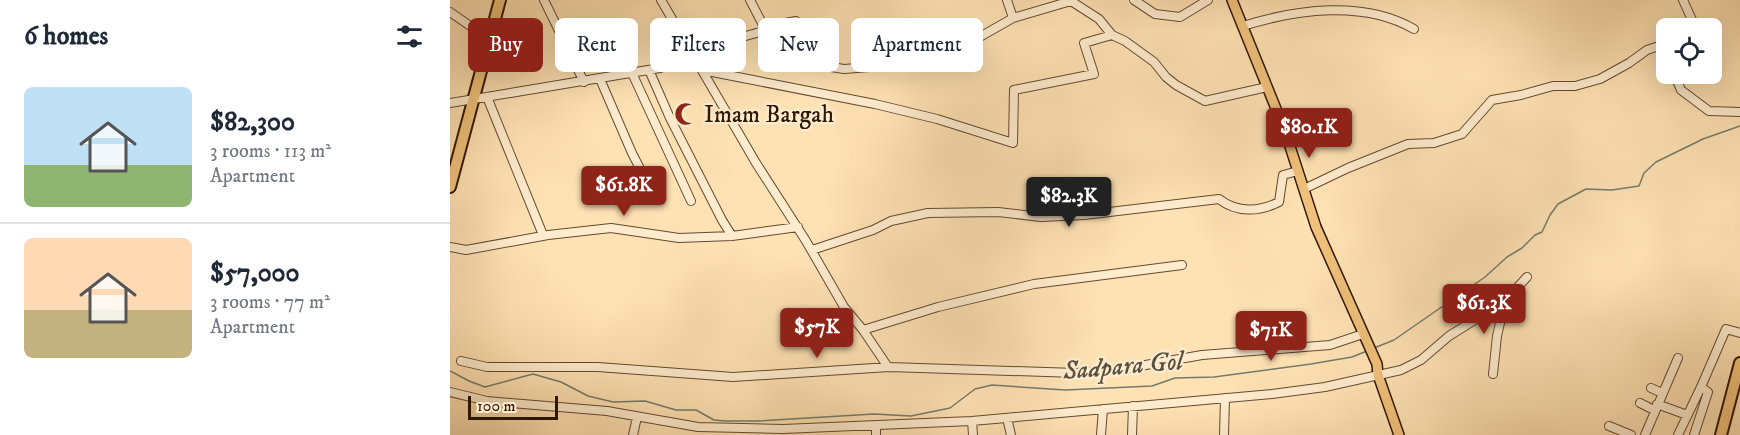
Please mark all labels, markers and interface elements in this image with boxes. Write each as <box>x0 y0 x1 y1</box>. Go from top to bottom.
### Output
chip: Buy <box>468 18 543 72</box>
chip: Rent <box>555 18 638 72</box>
chip: Filters <box>650 18 746 72</box>
chip: New <box>758 18 839 72</box>
chip: Apartment <box>851 18 983 72</box>
map controls <box>1656 18 1722 84</box>
button: locate <box>1656 18 1722 84</box>
text: 6 homes <box>24 20 108 53</box>
icon: filters <box>393 20 426 53</box>
place label: Imam Bargah <box>704 100 834 130</box>
mosque icon: Imam Bargah <box>673 101 699 127</box>
text: $82,300 <box>210 106 295 139</box>
pin: $80.1K <box>1260 108 1358 159</box>
icon: home <box>72 111 144 183</box>
text: $80.1K <box>1280 115 1338 140</box>
text: 3 rooms · 113 m² <box>210 139 331 164</box>
text: Apartment <box>210 164 295 189</box>
pin: $61.8K <box>575 166 673 217</box>
text: $61.8K <box>595 173 653 198</box>
pin: $82.3K <box>1020 177 1118 228</box>
text: $82.3K <box>1040 184 1098 209</box>
text: $57,000 <box>210 257 300 290</box>
icon: home <box>72 262 144 334</box>
pin: $61.3K <box>1435 284 1533 335</box>
text: 3 rooms · 77 m² <box>210 290 330 315</box>
text: $61.3K <box>1457 291 1511 316</box>
pin: $57K <box>781 308 853 359</box>
pin: $71K <box>1235 311 1307 362</box>
text: Apartment <box>210 315 295 340</box>
text: $57K <box>794 315 840 340</box>
text: $71K <box>1250 318 1292 343</box>
water label: Sadpara Gol <box>1061 345 1188 388</box>
scale bar <box>468 393 558 420</box>
text: 100 m <box>477 396 516 416</box>

